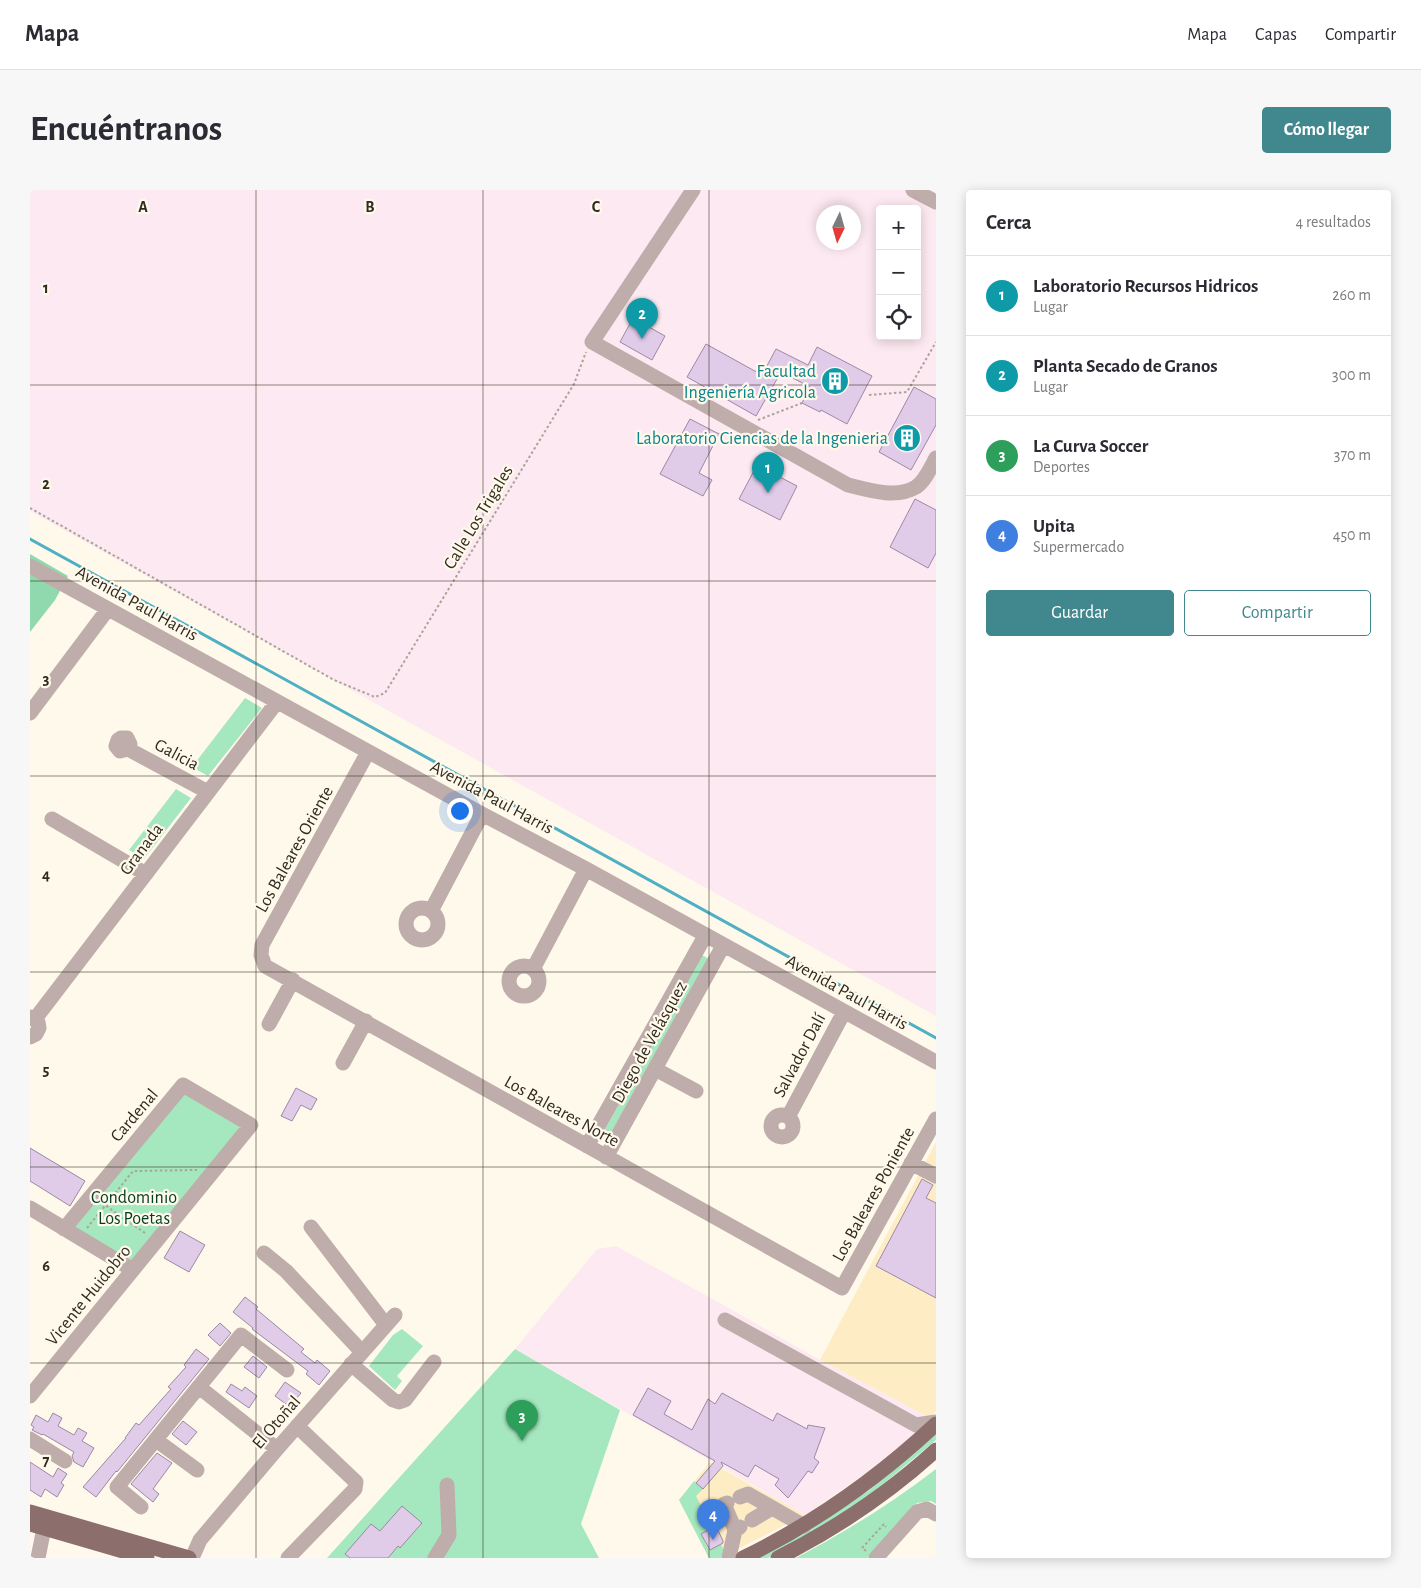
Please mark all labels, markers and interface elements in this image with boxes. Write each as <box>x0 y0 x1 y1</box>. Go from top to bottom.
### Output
text: Mapa <box>25 22 79 46</box>
text: Mapa <box>1187 26 1227 44</box>
text: Capas <box>1255 26 1297 44</box>
text: Compartir <box>1325 26 1396 44</box>
button: Cómo llegar <box>1262 107 1391 153</box>
text: Encuéntranos <box>30 112 222 147</box>
text: A <box>138 199 148 215</box>
text: B <box>365 199 375 215</box>
text: C <box>592 199 601 215</box>
north arrow <box>816 205 861 250</box>
map controls <box>876 205 921 340</box>
button: + <box>876 205 921 250</box>
text: Cerca <box>986 212 1032 233</box>
text: 4 resultados <box>1296 214 1371 230</box>
button: − <box>876 250 921 295</box>
text: Laboratorio Recursos Hidricos <box>1033 277 1258 296</box>
text: 1 <box>43 280 49 296</box>
text: 1 <box>999 287 1005 303</box>
text: 260 m <box>1332 287 1371 303</box>
button: locate <box>876 295 921 340</box>
pin: 2 <box>626 298 658 339</box>
text: Lugar <box>1033 299 1068 315</box>
text: Planta Secado de Granos <box>1033 357 1218 376</box>
place label: Facultad Ingeniería Agricola <box>684 363 816 402</box>
building icon: Facultad Ingeniería Agricola <box>820 366 850 396</box>
text: 2 <box>998 367 1006 383</box>
text: 300 m <box>1332 367 1371 383</box>
text: Lugar <box>1033 379 1068 395</box>
building icon: Laboratorio Ciencias de la Ingenieria <box>892 423 922 453</box>
place label: Laboratorio Ciencias de la Ingenieria <box>636 430 888 448</box>
text: La Curva Soccer <box>1033 437 1148 456</box>
text: 3 <box>999 447 1005 463</box>
text: 370 m <box>1334 447 1371 463</box>
pin: 1 <box>752 452 784 493</box>
text: Deportes <box>1033 459 1090 475</box>
street label: Calle Los Trigales <box>441 462 517 573</box>
text: 2 <box>42 476 50 492</box>
text: Upita <box>1033 517 1075 536</box>
text: 4 <box>998 527 1006 543</box>
text: 450 m <box>1333 527 1371 543</box>
text: Supermercado <box>1033 539 1124 555</box>
street label: Avenida Paul Harris <box>72 563 201 645</box>
button: Guardar <box>986 590 1174 636</box>
button: Compartir <box>1184 590 1371 636</box>
text: 3 <box>43 671 50 687</box>
street label: Galicia <box>151 736 202 774</box>
street label: Avenida Paul Harris <box>427 758 556 838</box>
street label: Los Baleares Oriente <box>253 783 337 916</box>
your location <box>447 798 473 824</box>
street label: Granada <box>117 820 167 879</box>
text: 4 <box>42 867 50 883</box>
street label: Avenida Paul Harris <box>782 952 911 1034</box>
street label: Diego de Velásquez <box>609 978 691 1106</box>
street label: Salvador Dalí <box>770 1010 830 1100</box>
text: 5 <box>43 1062 50 1078</box>
street label: Los Baleares Norte <box>501 1073 622 1151</box>
street label: Cardenal <box>108 1086 162 1146</box>
street label: Los Baleares Poniente <box>830 1124 918 1265</box>
park label: Condominio Los Poetas <box>91 1189 177 1228</box>
street label: Vicente Huidobro <box>43 1242 135 1349</box>
text: 6 <box>42 1258 50 1274</box>
street label: El Otoñal <box>249 1393 304 1453</box>
pin: 3 <box>506 1400 538 1441</box>
text: 7 <box>43 1453 50 1469</box>
pin: 4 <box>697 1499 729 1540</box>

